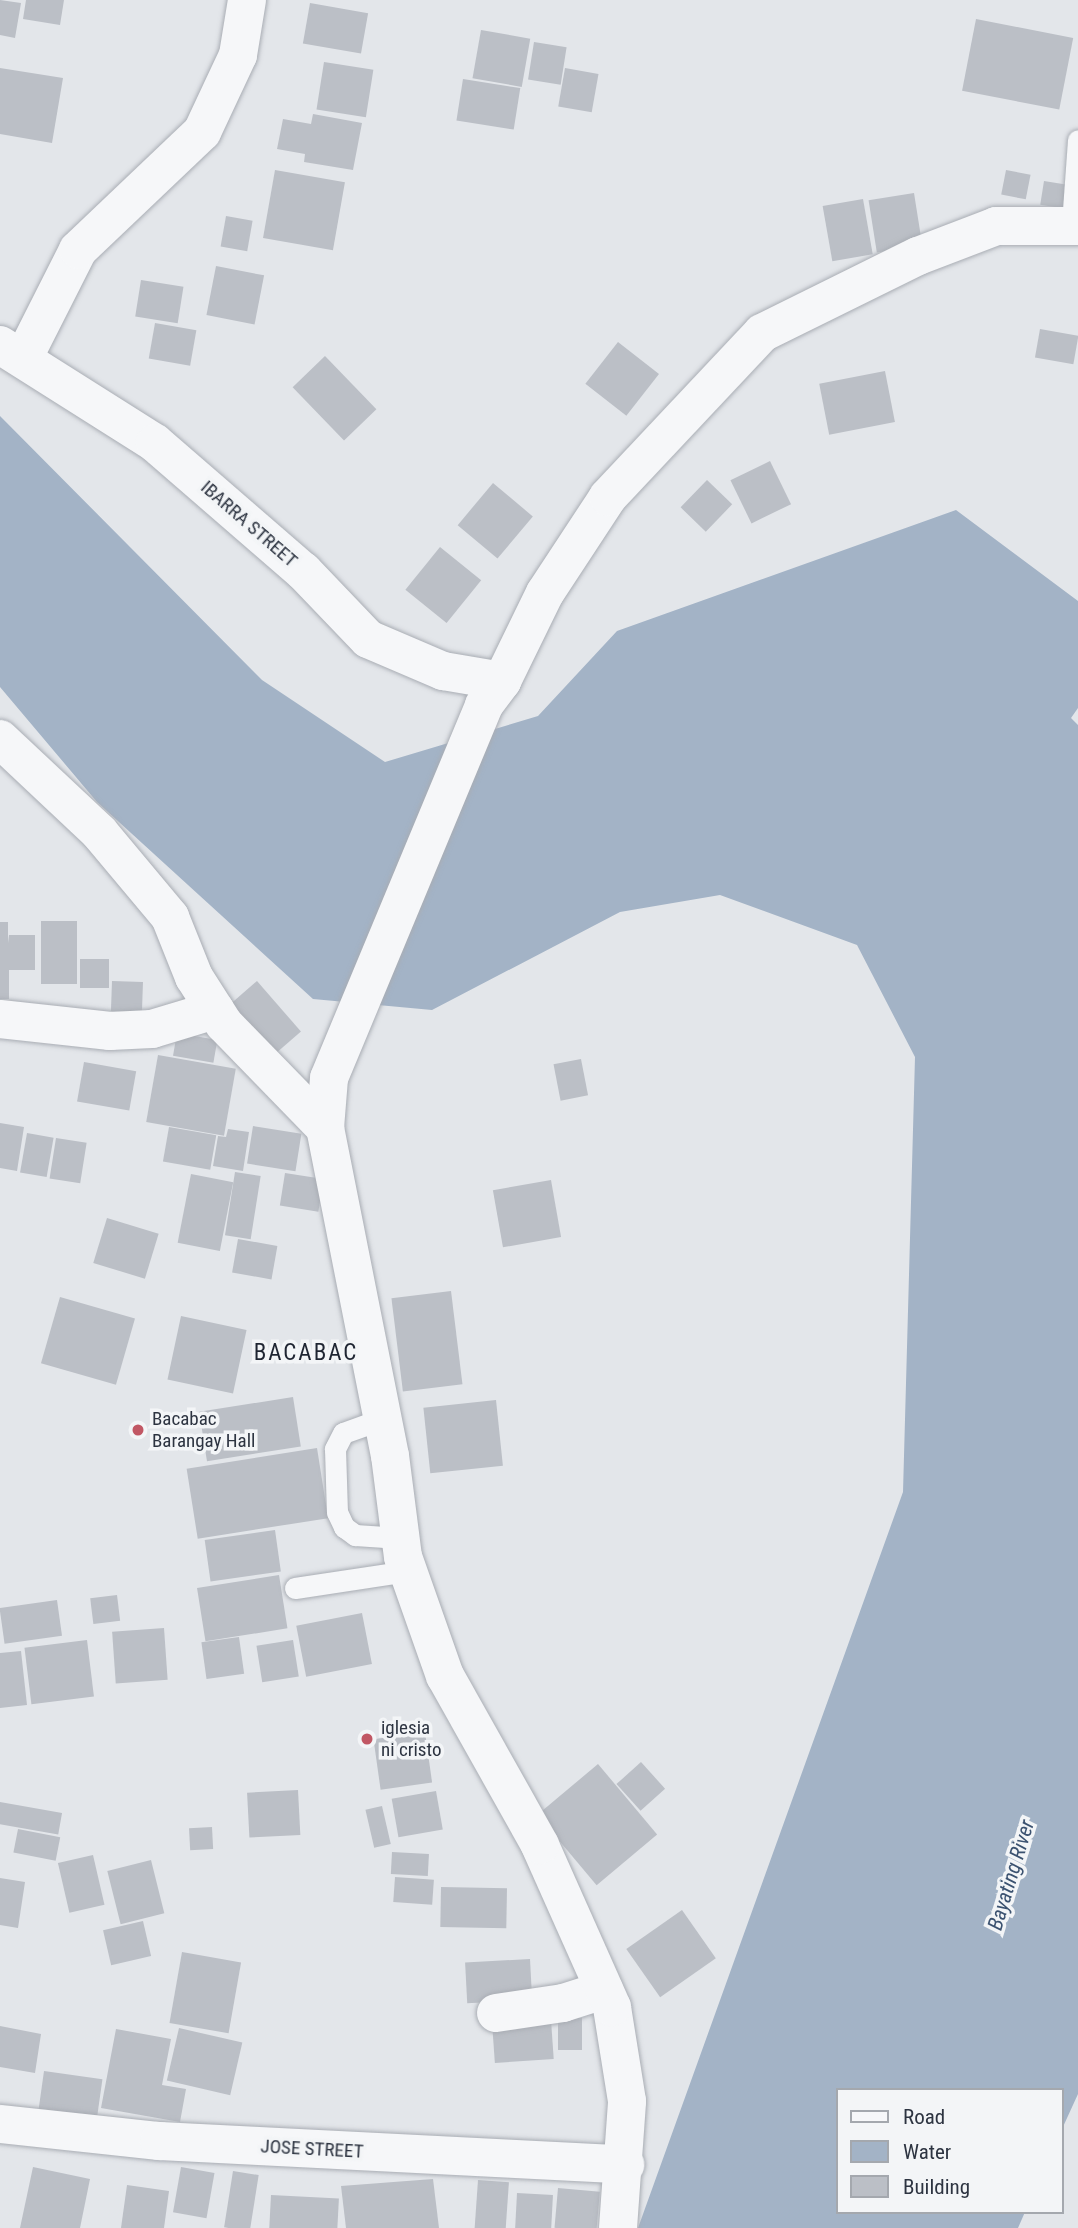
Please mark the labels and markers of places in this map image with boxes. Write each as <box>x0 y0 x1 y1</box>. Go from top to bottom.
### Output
place label: Bacabac Barangay Hall <box>152 1408 255 1452</box>
marker: Bacabac Barangay Hall <box>130 1422 146 1438</box>
place label: iglesia ni cristo <box>381 1717 441 1761</box>
marker: iglesia ni cristo <box>359 1731 375 1747</box>

